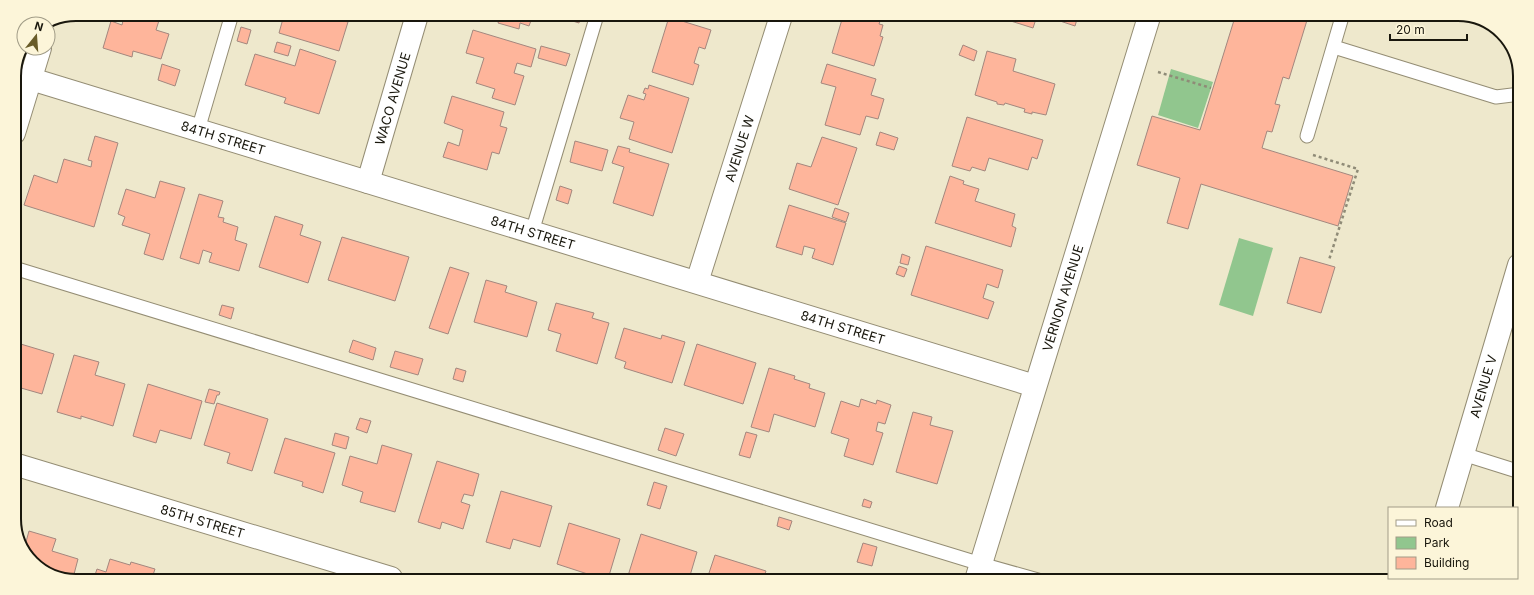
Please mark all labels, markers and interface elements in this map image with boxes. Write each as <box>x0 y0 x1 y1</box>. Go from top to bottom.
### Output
north arrow <box>16 16 56 56</box>
scale bar <box>1390 16 1467 42</box>
text: N <box>33 19 45 34</box>
text: 20 m <box>1396 22 1425 37</box>
street label: WACO AVENUE <box>371 50 414 147</box>
street label: AVENUE W <box>721 113 757 184</box>
street label: 84TH STREET <box>179 117 267 158</box>
street label: 84TH STREET <box>489 212 577 253</box>
street label: VERNON AVENUE <box>1039 243 1087 353</box>
street label: 84TH STREET <box>799 307 887 348</box>
street label: AVENUE V <box>1466 353 1500 420</box>
street label: 85TH STREET <box>159 501 246 541</box>
legend <box>1388 507 1518 579</box>
text: Road <box>1424 515 1453 530</box>
text: Park <box>1424 535 1450 550</box>
text: Building <box>1424 555 1469 570</box>

